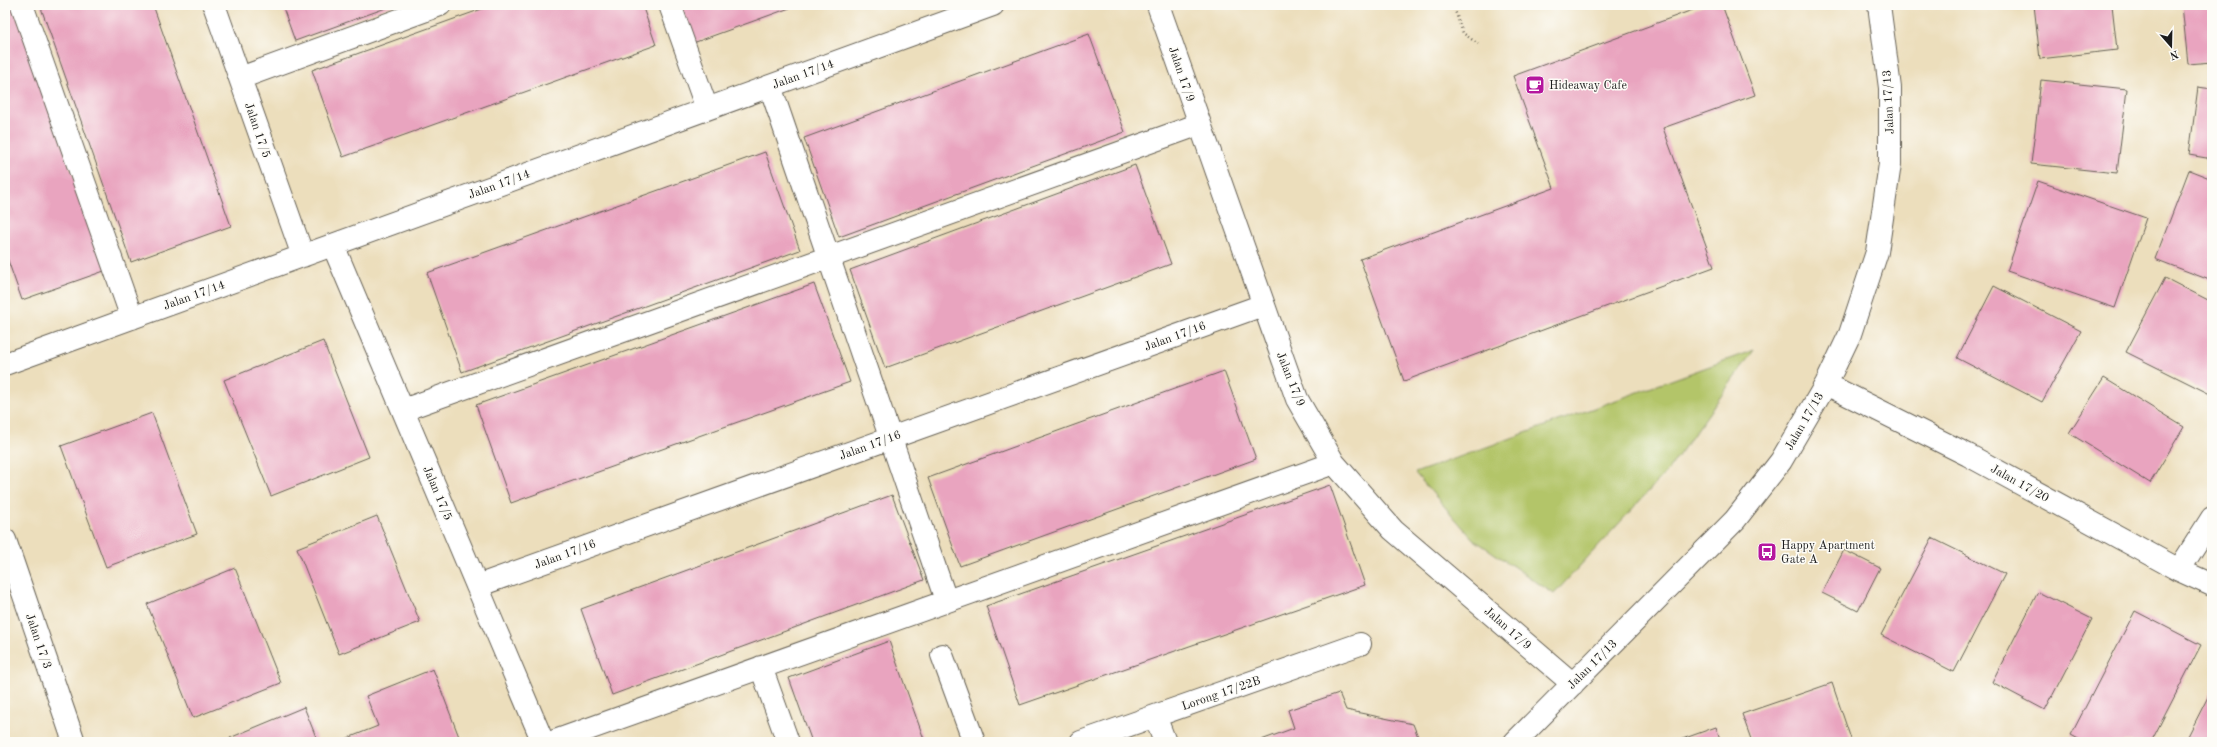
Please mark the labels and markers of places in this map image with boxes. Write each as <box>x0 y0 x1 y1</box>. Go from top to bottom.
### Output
cafe icon: Hideaway Cafe <box>1524 74 1546 96</box>
place label: Hideaway Cafe <box>1549 80 1627 92</box>
place label: Happy Apartment Gate A <box>1781 540 1875 566</box>
bus stop icon: Happy Apartment Gate A <box>1756 541 1778 563</box>

